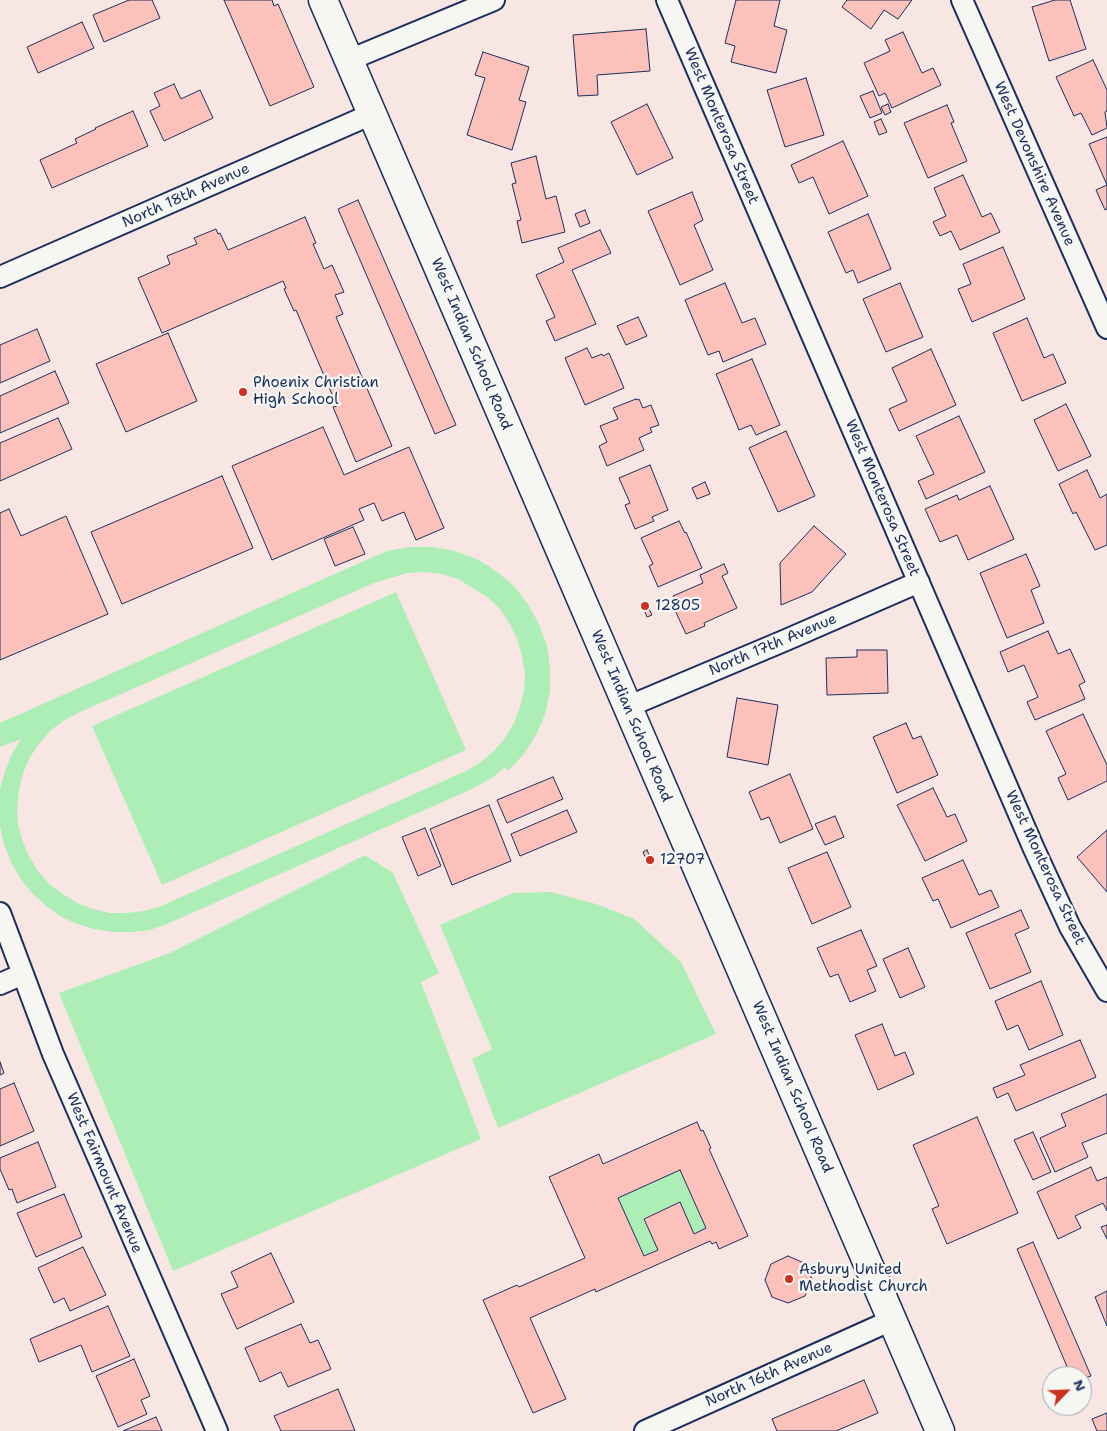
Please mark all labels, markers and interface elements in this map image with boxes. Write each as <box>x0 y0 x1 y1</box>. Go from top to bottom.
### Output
street label: West Monterosa Street <box>680 45 762 207</box>
street label: West Devonshire Avenue <box>990 79 1078 249</box>
street label: North 18th Avenue <box>119 160 253 232</box>
street label: West Indian School Road <box>427 255 515 433</box>
place label: Phoenix Christian High School <box>253 374 379 409</box>
marker: Phoenix Christian High School <box>237 386 249 398</box>
street label: West Monterosa Street <box>841 417 923 579</box>
place label: 12805 <box>655 597 700 615</box>
marker: 12805 <box>639 600 651 612</box>
street label: North 17th Avenue <box>706 610 840 680</box>
street label: West Indian School Road <box>587 627 675 805</box>
street label: West Monterosa Street <box>1001 788 1089 948</box>
place label: 12707 <box>660 851 705 869</box>
marker: 12707 <box>644 854 656 866</box>
street label: West Indian School Road <box>748 998 836 1176</box>
street label: West Fairmount Avenue <box>62 1090 146 1256</box>
place label: Asbury United Methodist Church <box>799 1261 928 1296</box>
marker: Asbury United Methodist Church <box>783 1273 795 1285</box>
street label: North 16th Avenue <box>703 1339 835 1411</box>
north arrow <box>1042 1366 1092 1416</box>
text: N <box>1069 1377 1090 1394</box>

